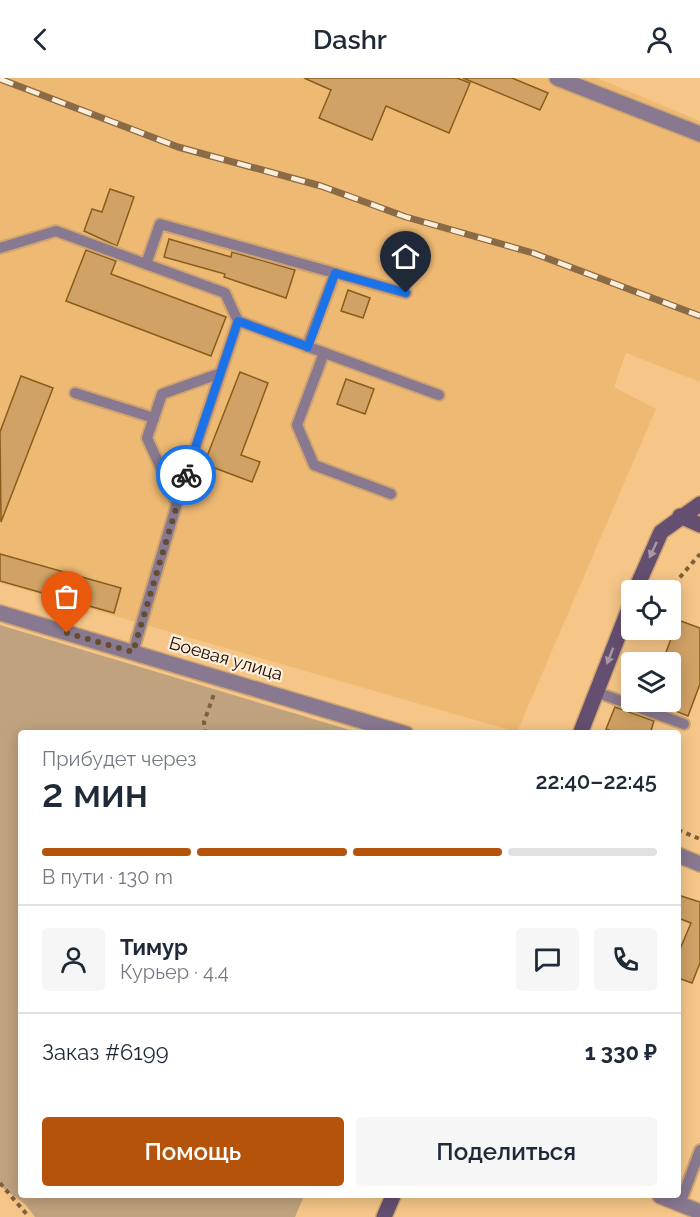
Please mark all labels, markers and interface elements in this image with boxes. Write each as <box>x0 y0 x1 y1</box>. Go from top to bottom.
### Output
icon: back <box>24 23 57 56</box>
icon: person <box>643 23 676 56</box>
text: Dashr <box>313 24 387 55</box>
pin <box>380 231 431 293</box>
icon: home <box>389 240 422 273</box>
courier <box>156 445 216 505</box>
icon: bike <box>170 459 203 492</box>
one-way arrow <box>648 541 657 558</box>
pin <box>41 571 92 633</box>
icon: bag <box>50 580 83 613</box>
map controls <box>621 580 681 712</box>
button: locate <box>621 580 681 640</box>
street label: Боевая улица <box>167 632 285 684</box>
one-way arrow <box>605 647 615 665</box>
button: layers <box>621 652 681 712</box>
text: Прибудет через <box>42 747 196 771</box>
text: 22:40–22:45 <box>535 768 657 794</box>
text: 2 мин <box>42 770 148 816</box>
text: В пути · 130 m <box>42 865 173 889</box>
button: person <box>42 928 105 991</box>
button: chat <box>516 928 579 991</box>
button: phone <box>594 928 657 991</box>
text: Тимур <box>120 934 188 960</box>
text: Курьер · 4.4 <box>120 960 229 984</box>
text: Заказ #6199 <box>42 1039 169 1065</box>
text: 1 330 ₽ <box>585 1039 657 1065</box>
button: Помощь <box>42 1117 344 1186</box>
button: Поделиться <box>356 1117 657 1186</box>

